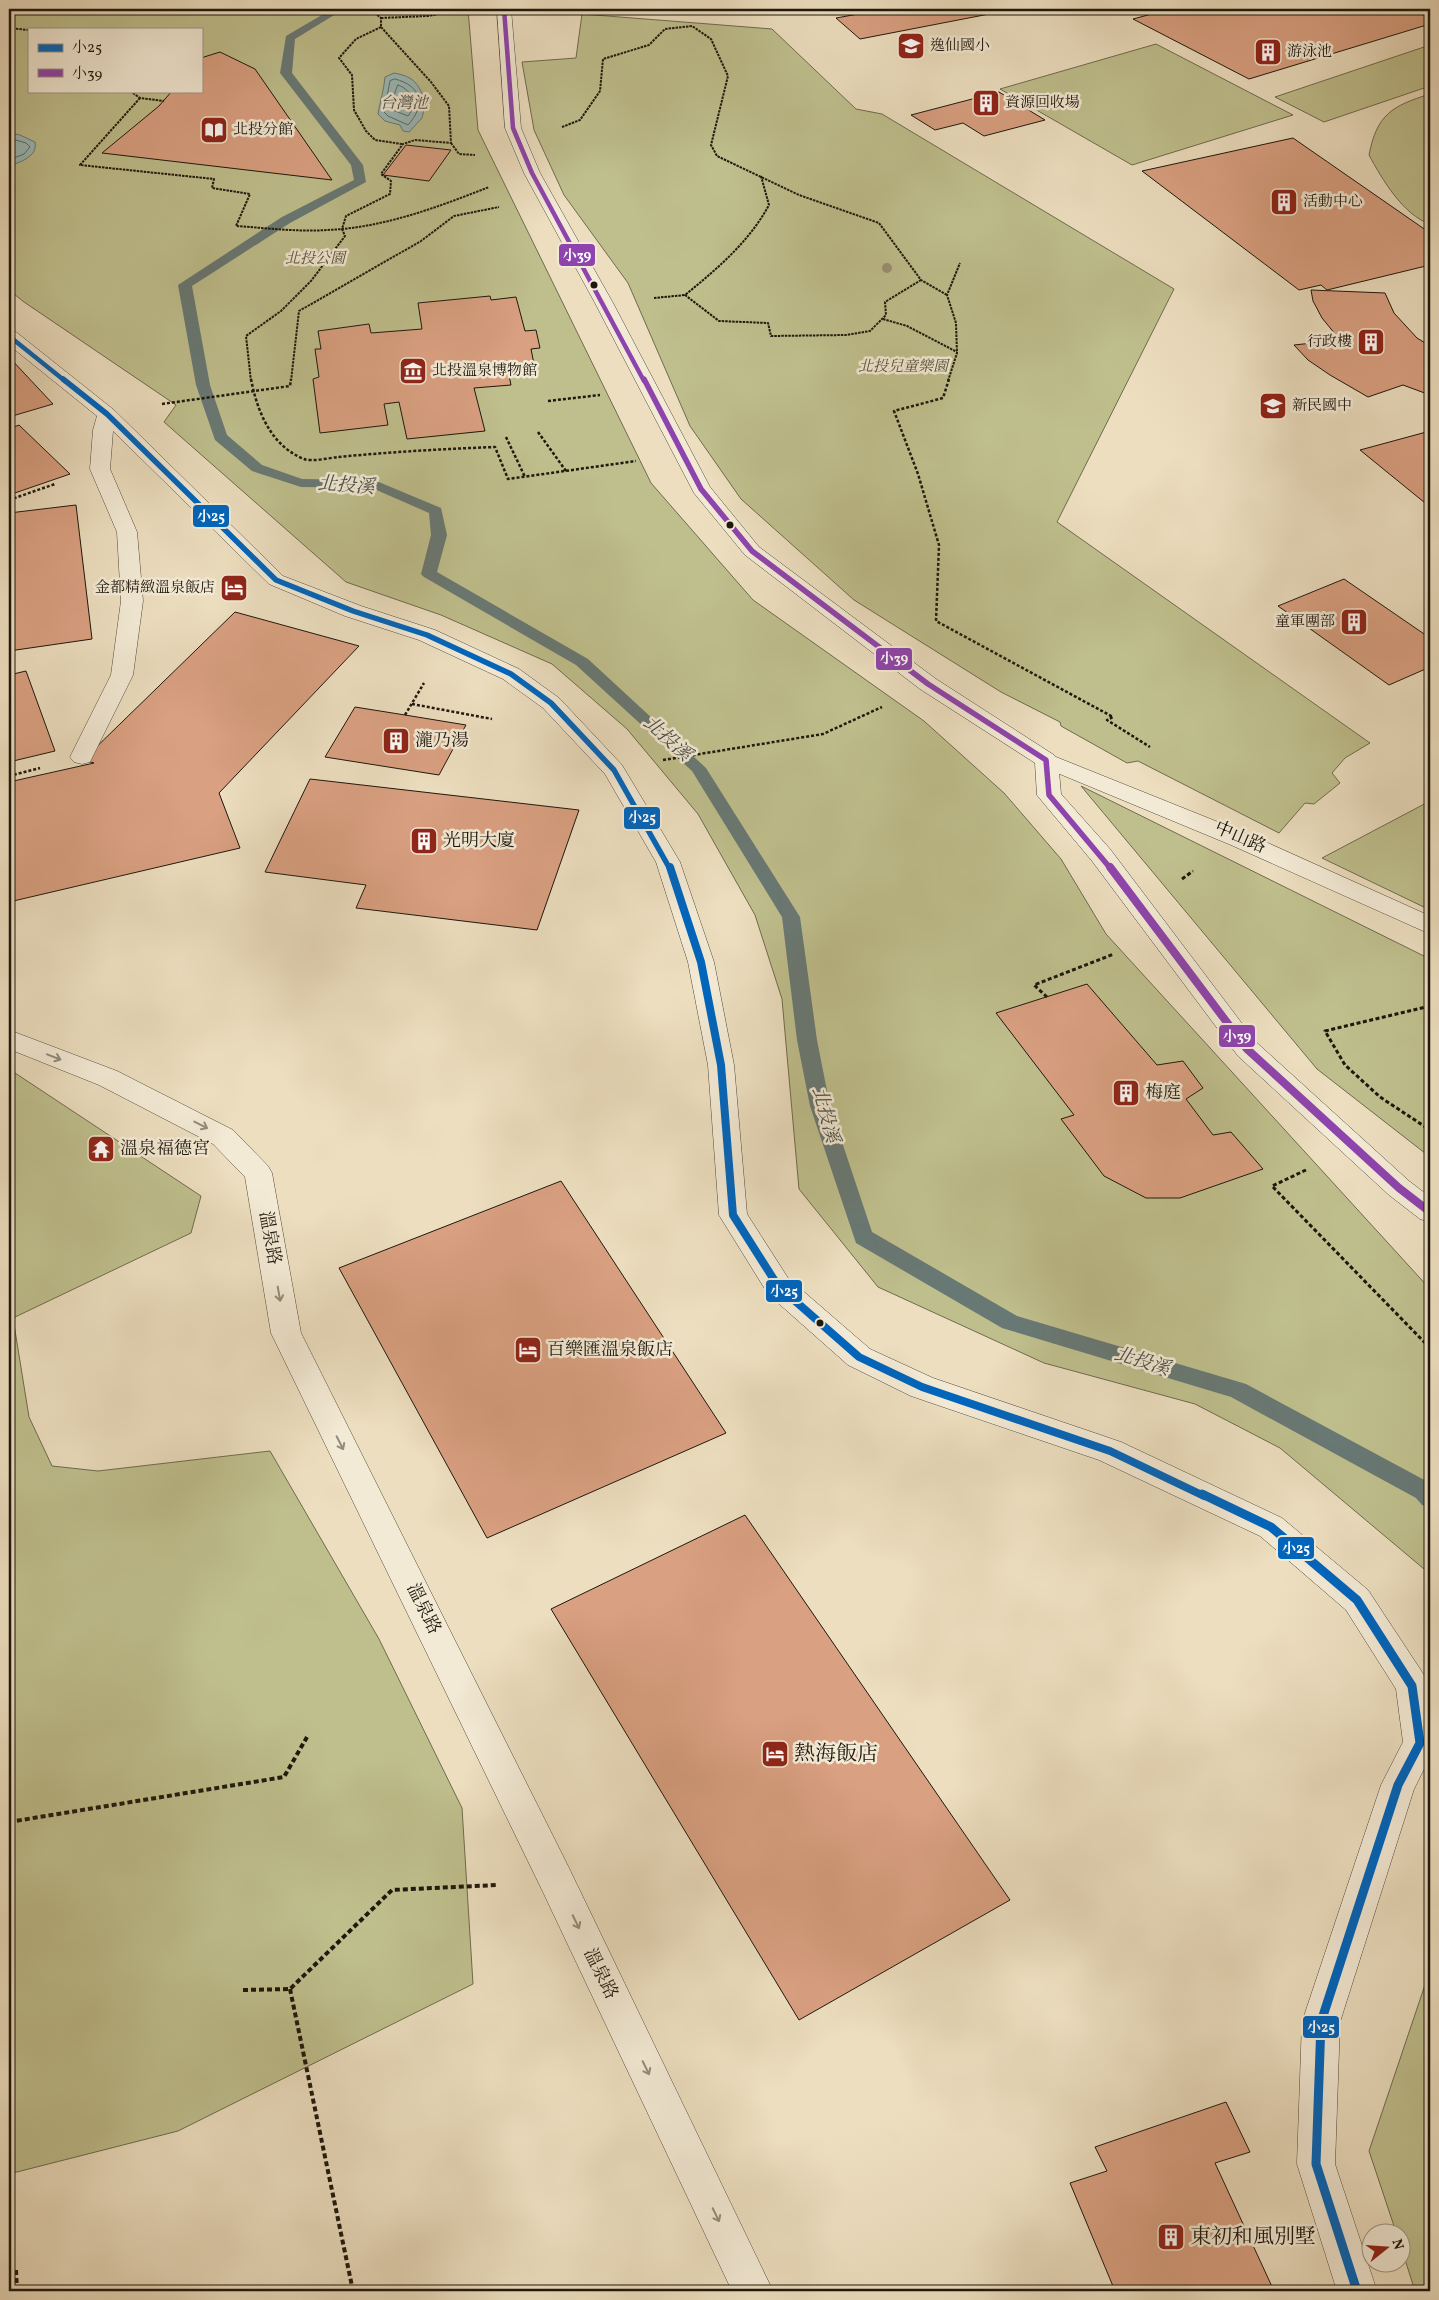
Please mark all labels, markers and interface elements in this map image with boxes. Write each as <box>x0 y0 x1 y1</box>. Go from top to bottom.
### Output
legend <box>28 28 202 92</box>
school or university icon: 逸仙國小 <box>896 31 926 61</box>
place label: 逸仙國小 <box>930 36 990 57</box>
building icon: 游泳池 <box>1253 37 1283 67</box>
text: 小25 <box>72 38 102 59</box>
place label: 游泳池 <box>1287 42 1332 63</box>
text: 小39 <box>72 64 102 85</box>
building icon: 資源回收場 <box>971 88 1001 118</box>
water label: 台灣池 <box>380 93 430 115</box>
place label: 資源回收場 <box>1005 93 1080 114</box>
library icon: 北投分館 <box>199 115 229 145</box>
place label: 北投分館 <box>233 120 293 141</box>
building icon: 活動中心 <box>1269 187 1299 217</box>
place label: 活動中心 <box>1303 192 1363 213</box>
line badge: 小39 <box>558 243 596 267</box>
text: 小39 <box>563 247 592 266</box>
park label: 北投公園 <box>285 249 347 270</box>
unlabelled marker <box>589 280 599 290</box>
building icon: 行政樓 <box>1356 327 1386 357</box>
place label: 行政樓 <box>1307 332 1352 353</box>
museum icon: 北投溫泉博物館 <box>398 356 428 386</box>
park label: 北投兒童樂園 <box>858 357 950 378</box>
place label: 北投溫泉博物館 <box>432 361 537 382</box>
school or university icon: 新民國中 <box>1258 391 1288 421</box>
place label: 新民國中 <box>1292 396 1352 417</box>
water label: 北投溪 <box>317 471 377 501</box>
line badge: 小25 <box>192 504 230 528</box>
text: 小25 <box>197 508 225 527</box>
unlabelled marker <box>725 520 735 530</box>
hotel icon: 金都精緻溫泉飯店 <box>219 573 249 603</box>
place label: 金都精緻溫泉飯店 <box>95 578 215 599</box>
building icon: 童軍團部 <box>1339 607 1369 637</box>
place label: 童軍團部 <box>1275 612 1335 633</box>
line badge: 小39 <box>875 647 913 671</box>
text: 小39 <box>880 650 909 669</box>
water label: 北投溪 <box>637 710 698 769</box>
building icon: 瀧乃湯 <box>381 726 411 756</box>
place label: 瀧乃湯 <box>415 729 469 754</box>
line badge: 小25 <box>623 806 661 830</box>
text: 小25 <box>628 809 656 828</box>
street label: 中山路 <box>1210 816 1270 860</box>
building icon: 光明大廈 <box>409 826 439 856</box>
place label: 光明大廈 <box>443 829 515 854</box>
line badge: 小39 <box>1218 1024 1256 1048</box>
text: 小39 <box>1223 1028 1252 1047</box>
one-way arrow <box>46 1053 61 1062</box>
building icon: 梅庭 <box>1111 1078 1141 1108</box>
place label: 梅庭 <box>1145 1081 1181 1106</box>
water label: 北投溪 <box>805 1084 845 1148</box>
one-way arrow <box>194 1120 209 1130</box>
temple icon: 溫泉福德宮 <box>86 1134 116 1164</box>
place label: 溫泉福德宮 <box>120 1137 210 1162</box>
street label: 溫泉路 <box>252 1209 286 1267</box>
line badge: 小25 <box>765 1279 803 1303</box>
text: 小25 <box>770 1283 798 1302</box>
one-way arrow <box>274 1285 284 1301</box>
unlabelled marker <box>815 1318 825 1328</box>
hotel icon: 百樂匯溫泉飯店 <box>513 1335 543 1365</box>
place label: 百樂匯溫泉飯店 <box>547 1338 673 1363</box>
water label: 北投溪 <box>1111 1341 1175 1383</box>
one-way arrow <box>336 1435 346 1450</box>
line badge: 小25 <box>1277 1536 1315 1560</box>
text: 小25 <box>1282 1540 1310 1559</box>
street label: 溫泉路 <box>400 1579 446 1639</box>
hotel icon: 熱海飯店 <box>760 1739 790 1769</box>
place label: 熱海飯店 <box>794 1740 878 1769</box>
one-way arrow <box>571 1914 581 1929</box>
street label: 溫泉路 <box>577 1944 623 2004</box>
line badge: 小25 <box>1302 2015 1340 2039</box>
text: 小25 <box>1307 2019 1335 2038</box>
one-way arrow <box>641 2061 651 2076</box>
one-way arrow <box>712 2207 721 2222</box>
building icon: 東初和風別墅 <box>1156 2222 1186 2252</box>
north arrow <box>1362 2222 1412 2272</box>
place label: 東初和風別墅 <box>1190 2223 1316 2252</box>
text: N <box>1386 2237 1408 2252</box>

